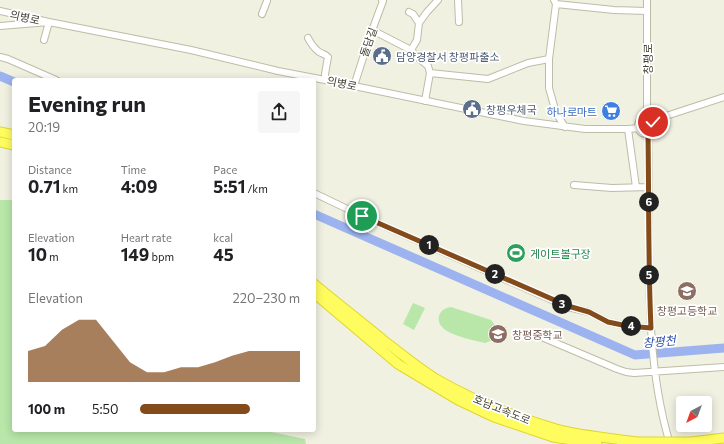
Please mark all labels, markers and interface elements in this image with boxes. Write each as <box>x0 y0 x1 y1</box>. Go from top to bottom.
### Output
street label: 의병로 <box>9 7 41 27</box>
street label: 돌담길 <box>357 26 379 58</box>
street label: 창평로 <box>641 44 654 74</box>
public building icon: 담양경찰서 창평파출소 <box>371 45 393 67</box>
place label: 담양경찰서 창평파출소 <box>396 50 499 63</box>
street label: 의병로 <box>326 73 358 93</box>
text: Evening run <box>28 90 146 117</box>
button: share <box>258 91 300 133</box>
public building icon: 창평우체국 <box>461 98 483 120</box>
supermarket icon: 하나로마트 <box>600 100 622 122</box>
place label: 창평우체국 <box>486 103 537 116</box>
place label: 하나로마트 <box>546 105 597 118</box>
pin <box>636 105 670 139</box>
icon: check <box>642 111 664 133</box>
text: 20:19 <box>28 119 60 135</box>
text: Distance <box>28 163 72 176</box>
text: Time <box>121 163 146 176</box>
text: Pace <box>213 163 237 176</box>
text: 0.71 <box>28 176 60 197</box>
text: 4:09 <box>121 176 157 197</box>
text: 5:51 <box>213 176 245 197</box>
text: km <box>60 182 78 195</box>
text: /km <box>245 182 268 195</box>
pin: 6 <box>639 192 659 212</box>
text: 6 <box>646 195 652 208</box>
pin <box>345 199 379 233</box>
icon: arrive <box>351 205 373 227</box>
text: Elevation <box>28 231 74 244</box>
text: Heart rate <box>121 231 172 244</box>
text: kcal <box>213 231 233 244</box>
pin: 1 <box>419 235 439 255</box>
text: 1 <box>427 238 431 251</box>
sports icon: 게이트볼구장 <box>505 242 527 264</box>
text: 10 <box>28 244 47 265</box>
text: 149 <box>121 244 149 265</box>
text: 45 <box>213 244 234 265</box>
place label: 게이트볼구장 <box>530 247 591 260</box>
text: m <box>47 250 59 263</box>
text: bpm <box>149 250 174 263</box>
pin: 2 <box>485 264 505 284</box>
pin: 5 <box>639 265 659 285</box>
text: 2 <box>492 267 498 280</box>
text: 5 <box>646 268 652 281</box>
school or university icon: 창평고등학교 <box>676 280 698 302</box>
text: Elevation <box>28 290 83 306</box>
text: 220–230 m <box>233 290 300 306</box>
pin: 3 <box>552 294 572 314</box>
text: 3 <box>559 297 565 310</box>
place label: 창평고등학교 <box>657 304 717 317</box>
pin: 4 <box>621 316 641 336</box>
text: 4 <box>628 319 634 332</box>
school or university icon: 창평중학교 <box>487 323 509 345</box>
place label: 창평중학교 <box>512 328 563 341</box>
water label: 창평천 <box>642 332 678 349</box>
street label: 호남고속도로 <box>471 392 533 426</box>
north arrow <box>676 396 712 432</box>
map controls <box>676 396 712 432</box>
text: 100 m <box>28 401 65 417</box>
text: 5:50 <box>92 401 119 417</box>

